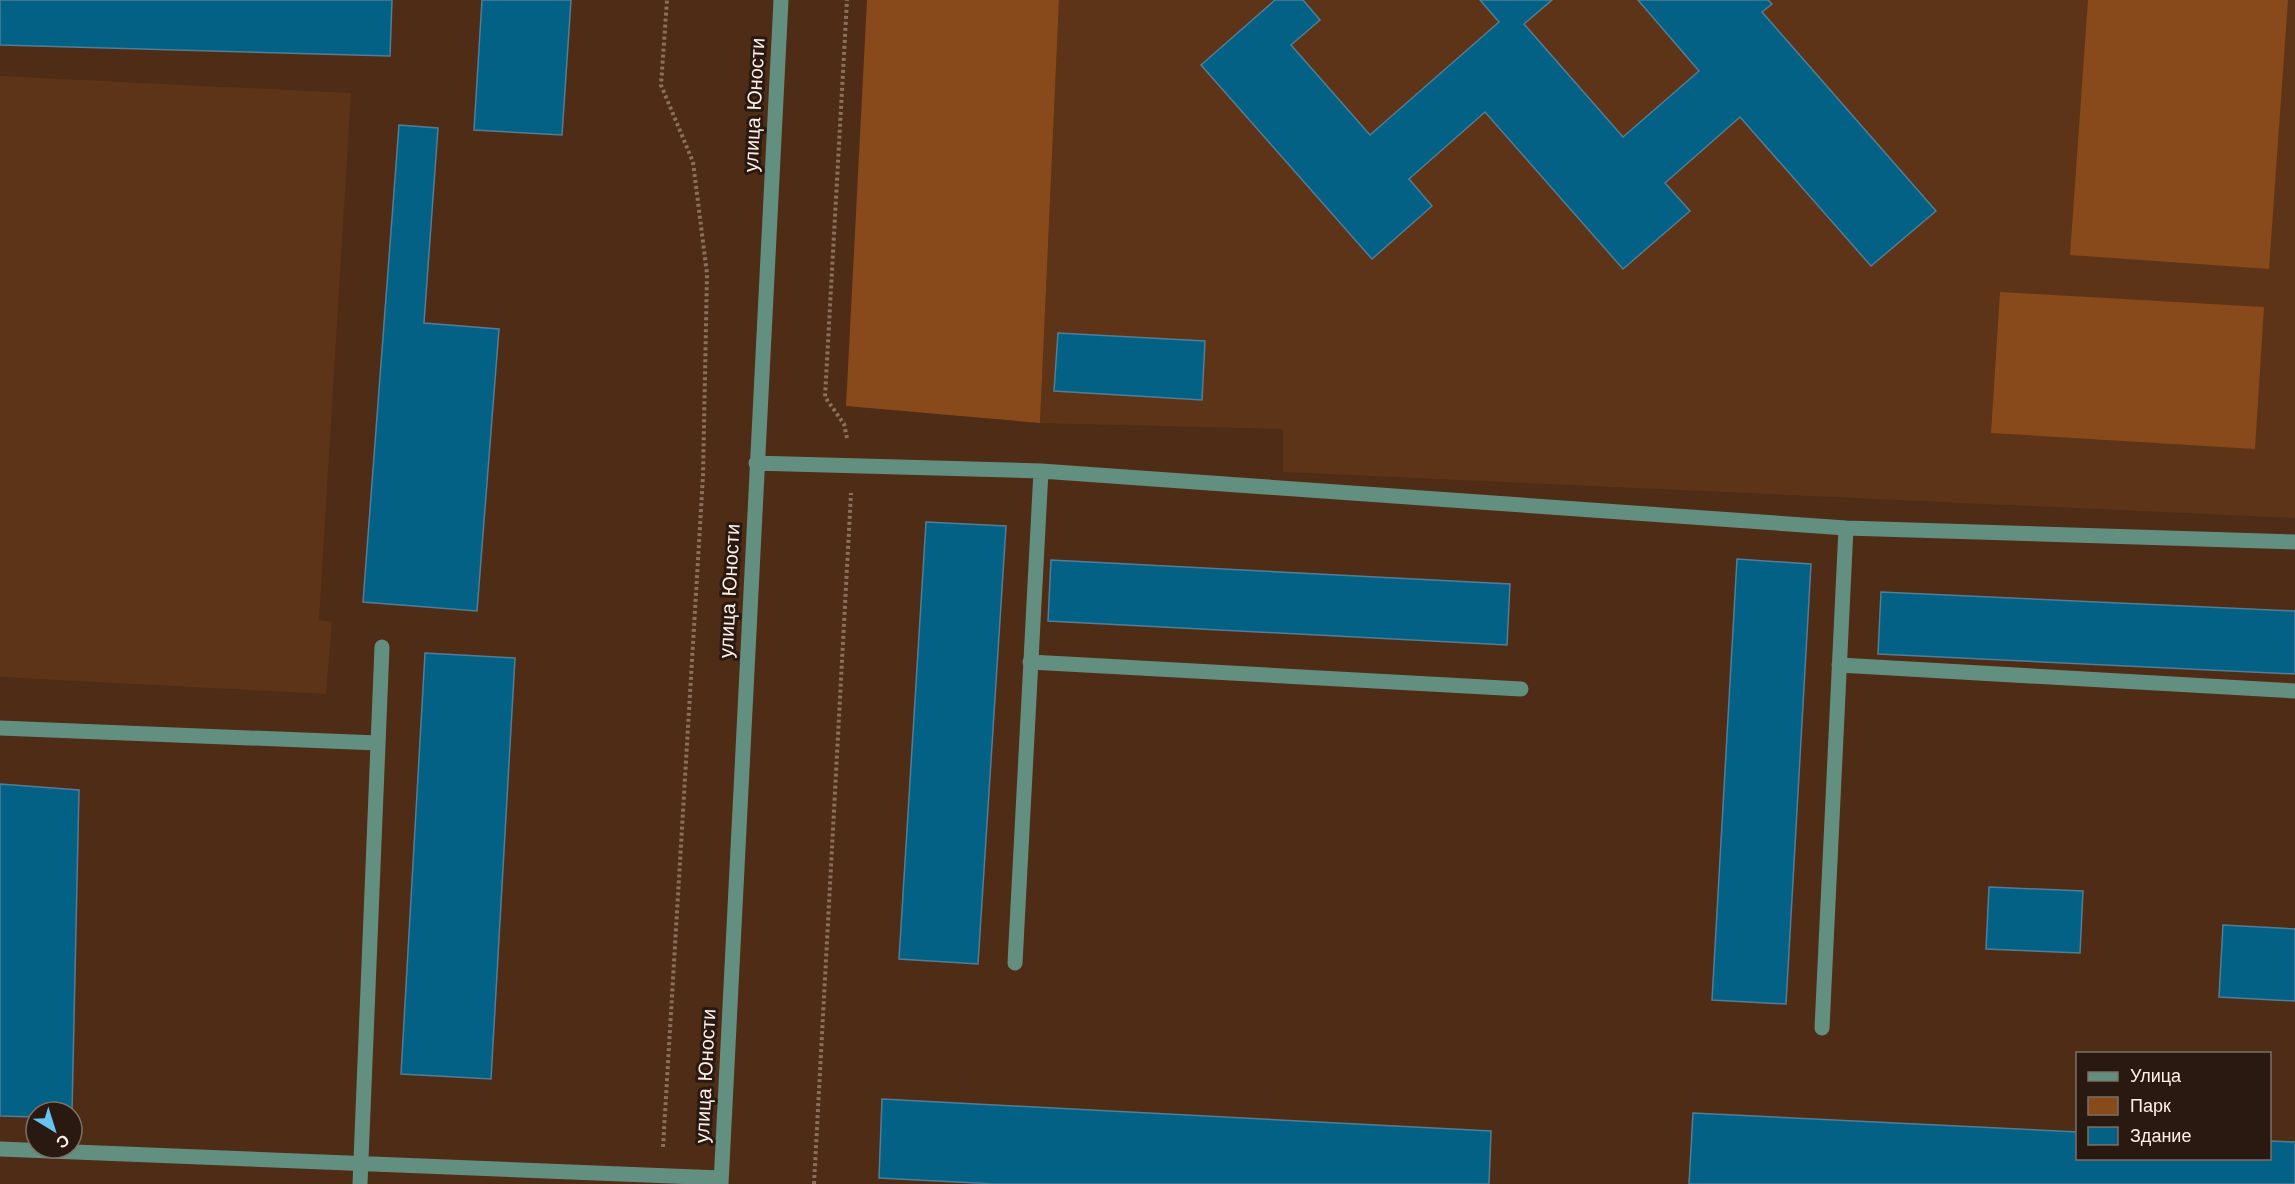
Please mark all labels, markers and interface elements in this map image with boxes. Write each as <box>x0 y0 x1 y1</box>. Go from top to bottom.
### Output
street label: улица Юности <box>738 37 770 173</box>
street label: улица Юности <box>713 523 745 659</box>
street label: улица Юности <box>689 1008 721 1144</box>
legend <box>2076 1052 2271 1160</box>
text: Улица <box>2130 1065 2182 1086</box>
text: Парк <box>2130 1095 2171 1116</box>
north arrow <box>24 1100 84 1160</box>
text: Здание <box>2130 1125 2191 1146</box>
text: С <box>52 1130 73 1153</box>

